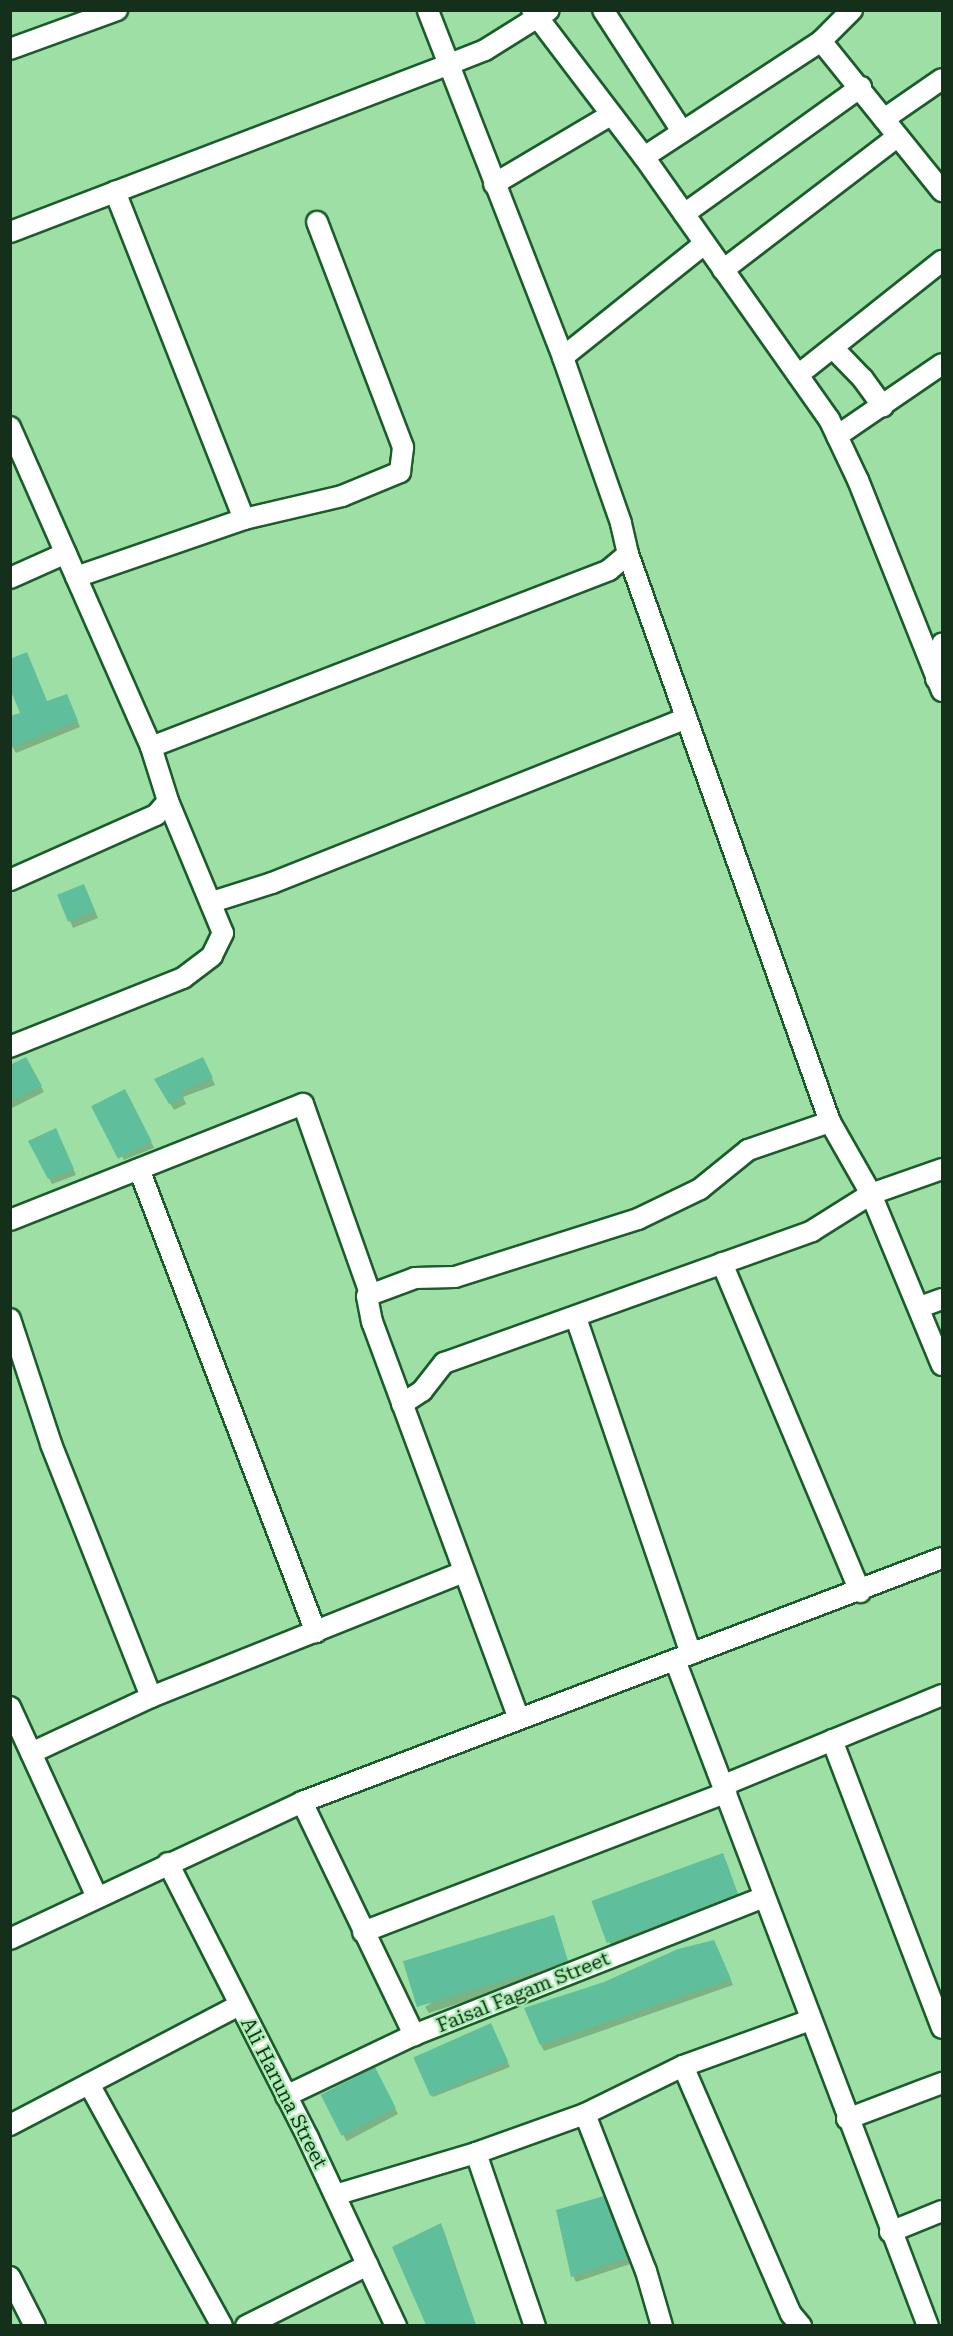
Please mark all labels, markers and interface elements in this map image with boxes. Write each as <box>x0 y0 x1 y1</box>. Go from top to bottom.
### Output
street label: Faisal Fagam Street <box>433 1946 613 2038</box>
street label: Ali Haruna Street <box>236 2014 332 2172</box>

